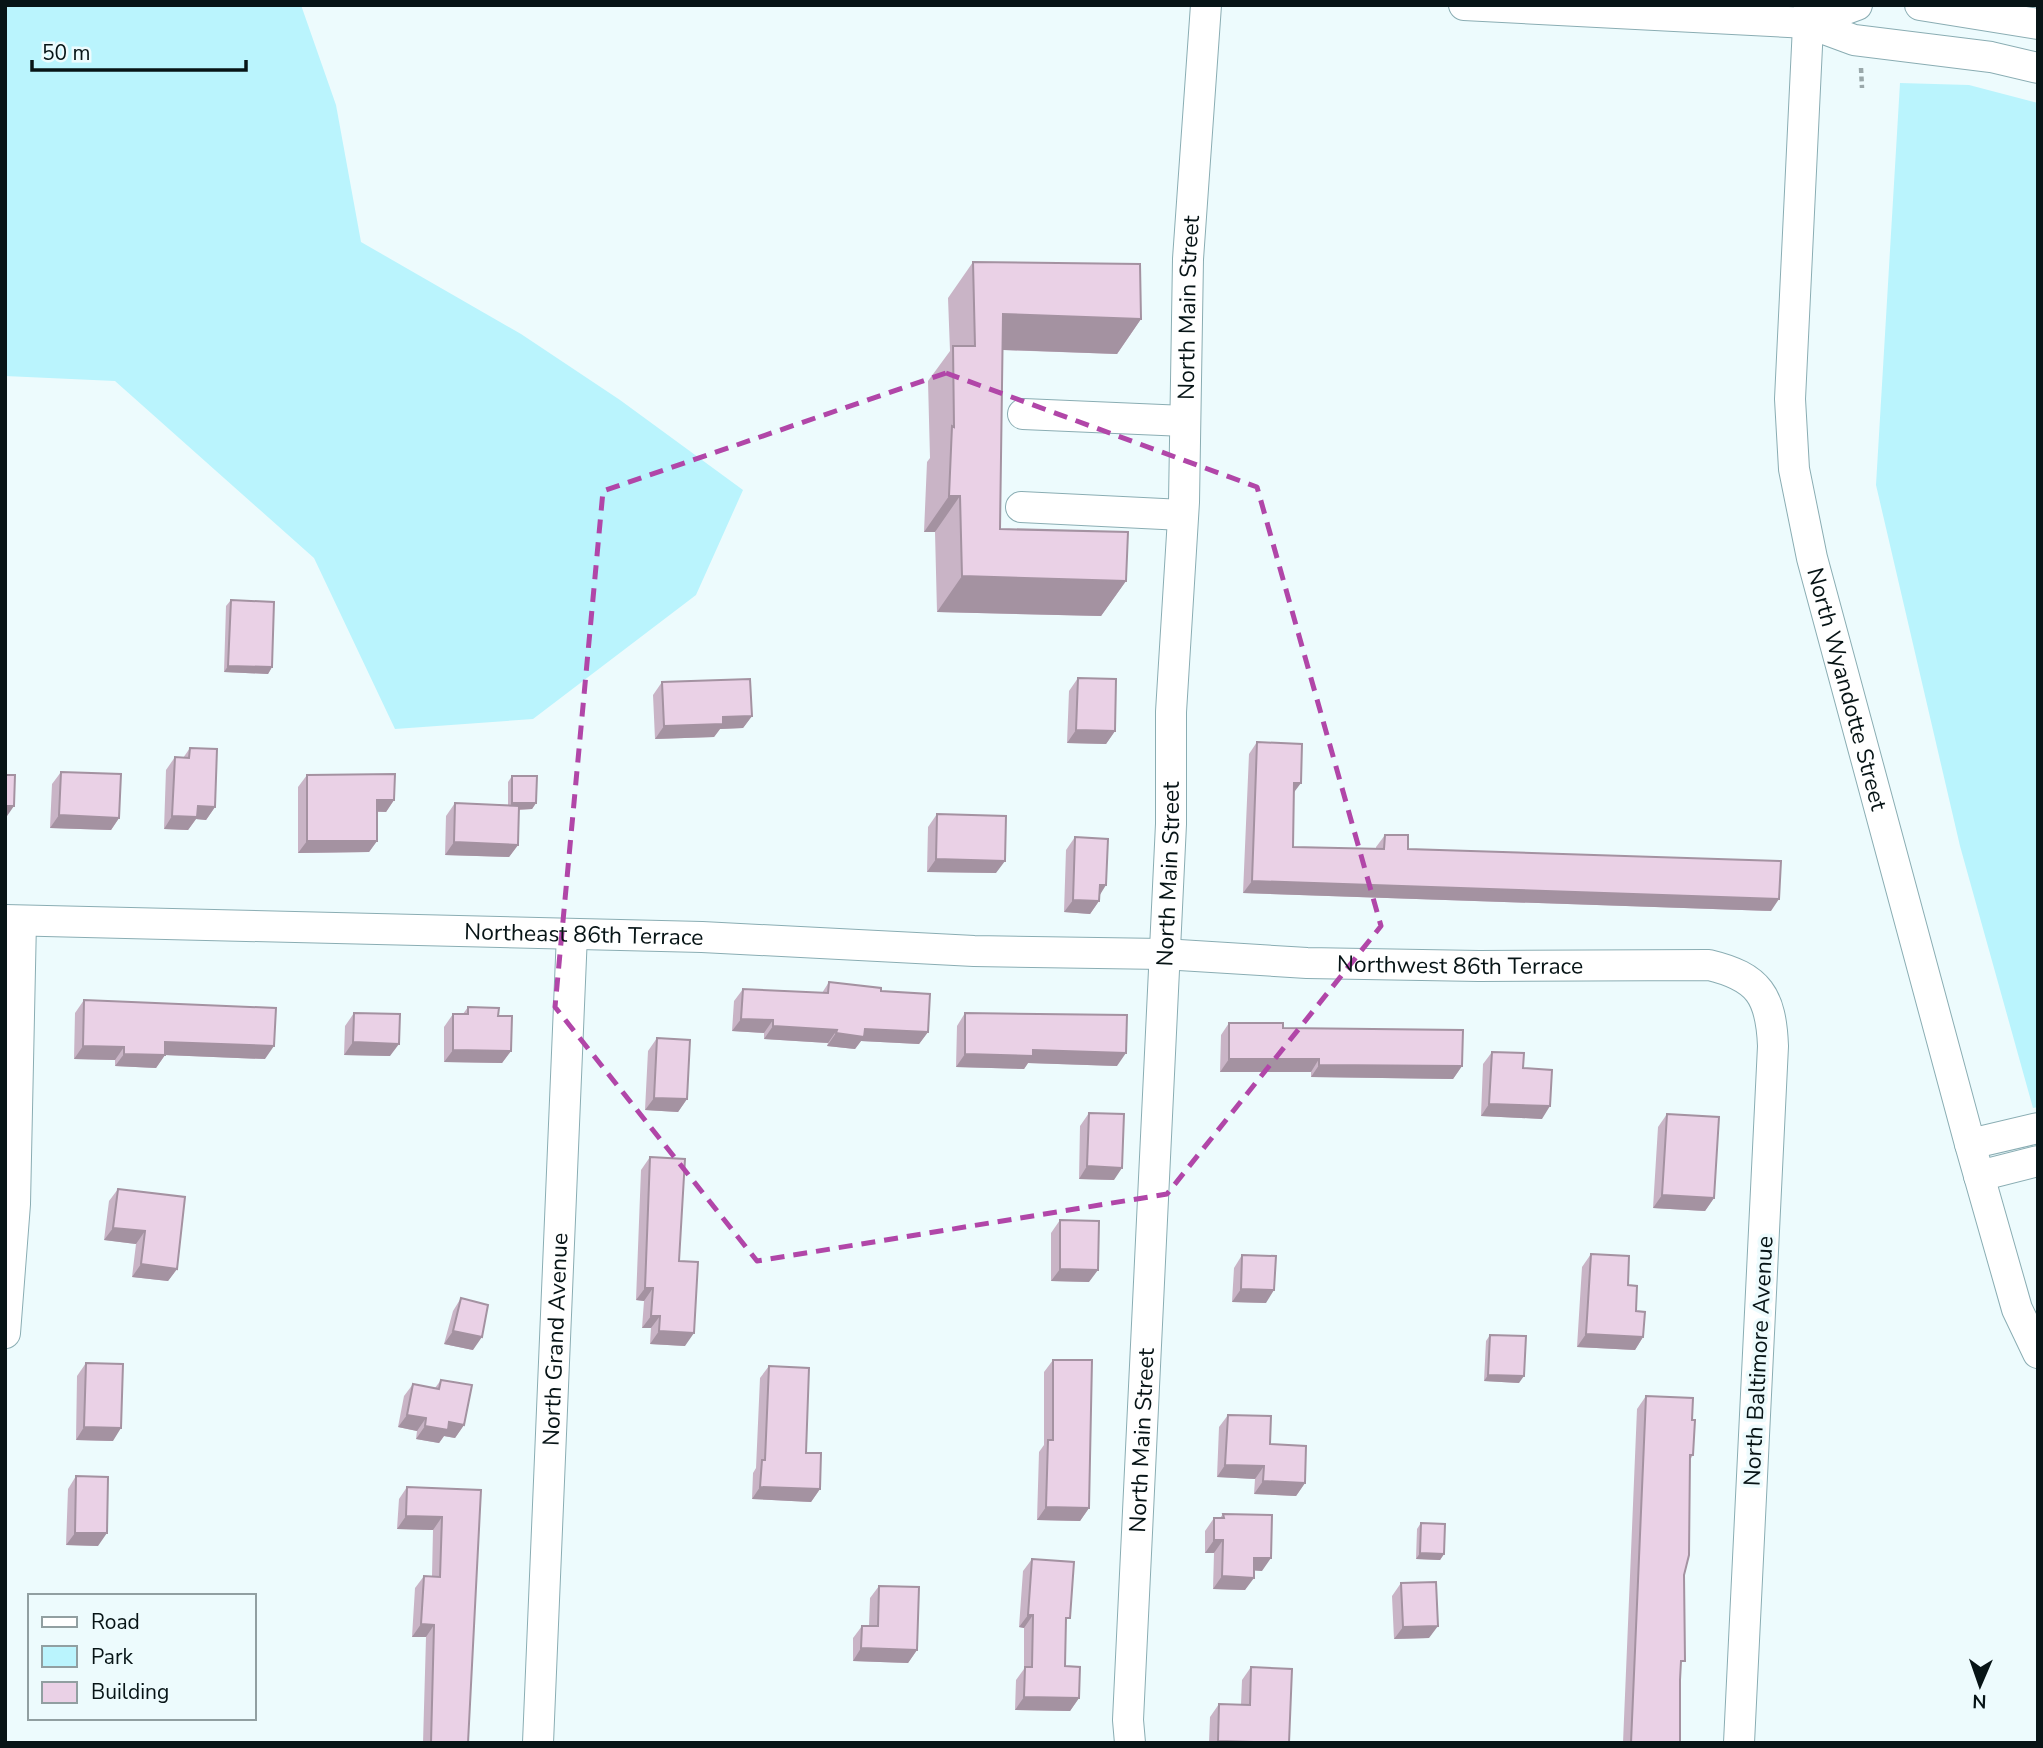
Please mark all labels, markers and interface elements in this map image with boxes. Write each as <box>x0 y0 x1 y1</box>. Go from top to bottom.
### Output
scale bar <box>32 28 245 72</box>
text: 50 m <box>42 39 91 67</box>
street label: North Main Street <box>1171 213 1207 400</box>
street label: North Wyandotte Street <box>1799 564 1895 815</box>
street label: North Main Street <box>1149 781 1187 967</box>
street label: Northeast 86th Terrace <box>464 916 704 953</box>
street label: Northwest 86th Terrace <box>1337 949 1583 982</box>
street label: North Grand Avenue <box>535 1232 575 1447</box>
street label: North Baltimore Avenue <box>1736 1235 1781 1487</box>
street label: North Main Street <box>1122 1346 1162 1533</box>
legend <box>28 1594 256 1720</box>
text: Road <box>91 1608 140 1636</box>
text: Park <box>91 1643 133 1671</box>
north arrow <box>1945 1650 2015 1720</box>
text: Building <box>91 1678 169 1706</box>
text: N <box>1972 1688 1987 1714</box>

